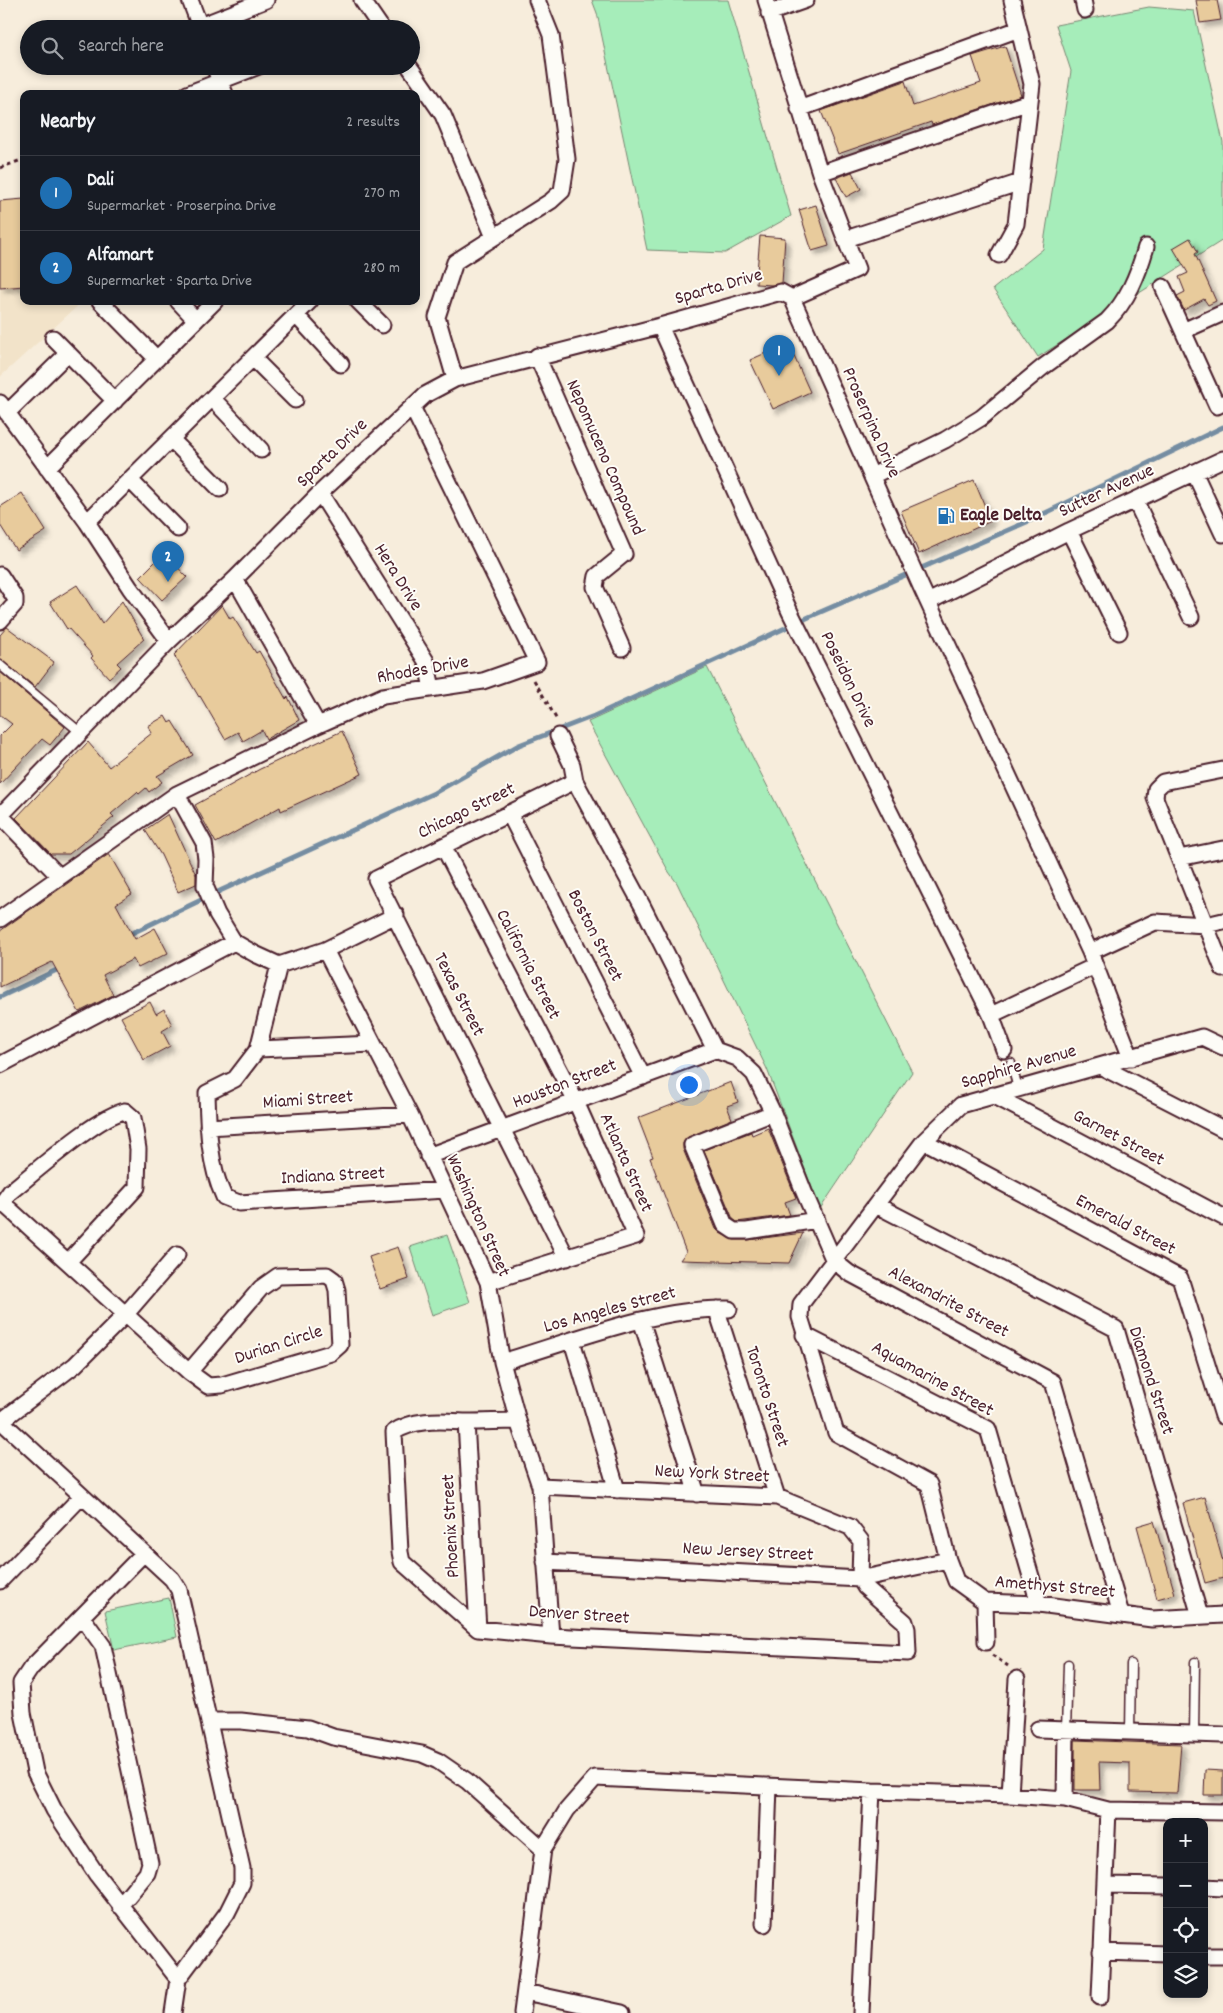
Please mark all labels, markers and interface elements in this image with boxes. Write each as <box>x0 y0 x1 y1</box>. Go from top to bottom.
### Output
search box <box>20 20 420 75</box>
icon: search <box>38 34 66 62</box>
text: Search here <box>78 34 164 61</box>
text: Nearby <box>40 108 95 138</box>
text: 2 results <box>346 111 400 134</box>
text: Dali <box>87 168 114 195</box>
text: 1 <box>54 182 58 205</box>
text: 270 m <box>364 182 400 205</box>
text: Supermarket · Proserpina Drive <box>87 195 276 218</box>
text: Alfamart <box>87 243 154 270</box>
text: 2 <box>53 257 60 280</box>
text: 280 m <box>363 257 400 280</box>
street label: Sparta Drive <box>672 263 766 313</box>
text: Supermarket · Sparta Drive <box>87 270 252 293</box>
pin: 1 <box>763 335 795 376</box>
street label: Proserpina Drive <box>834 363 906 483</box>
street label: Nepomuceno Compound <box>558 376 650 540</box>
street label: Sparta Drive <box>291 413 375 495</box>
street label: Sutter Avenue <box>1055 458 1159 526</box>
place label: Eagle Delta <box>960 503 1043 530</box>
fuel station icon: Eagle Delta <box>936 506 956 526</box>
street label: Hera Drive <box>366 539 428 617</box>
pin: 2 <box>152 541 184 582</box>
street label: Poseidon Drive <box>812 627 882 733</box>
street label: Rhodes Drive <box>375 650 471 692</box>
street label: Chicago Street <box>414 777 520 847</box>
street label: Boston Street <box>559 885 629 987</box>
street label: California Street <box>488 905 566 1025</box>
street label: Texas Street <box>425 949 491 1041</box>
street label: Sapphire Avenue <box>958 1039 1080 1097</box>
street label: Houston Street <box>509 1053 621 1117</box>
your location <box>676 1072 702 1098</box>
street label: Miami Street <box>262 1084 354 1118</box>
street label: Garnet Street <box>1067 1104 1169 1174</box>
street label: Atlanta Street <box>591 1109 659 1217</box>
street label: Washington Street <box>438 1150 516 1282</box>
street label: Indiana Street <box>280 1161 386 1193</box>
street label: Emerald Street <box>1070 1188 1180 1264</box>
street label: Alexandrite Street <box>883 1260 1013 1346</box>
street label: Los Angeles Street <box>541 1280 679 1342</box>
street label: Durian Circle <box>232 1319 326 1373</box>
street label: Diamond Street <box>1120 1324 1180 1438</box>
street label: Aquamarine Street <box>866 1335 998 1425</box>
street label: Toronto Street <box>737 1343 795 1451</box>
street label: New York Street <box>654 1459 770 1491</box>
street label: Phoenix Street <box>436 1473 468 1579</box>
street label: New Jersey Street <box>682 1536 814 1570</box>
street label: Amethyst Street <box>994 1569 1116 1607</box>
street label: Denver Street <box>528 1599 630 1633</box>
map controls <box>1163 1818 1208 1998</box>
button: + <box>1163 1818 1208 1863</box>
button: − <box>1163 1863 1208 1908</box>
button: locate <box>1163 1908 1208 1953</box>
button: layers <box>1163 1953 1208 1998</box>

